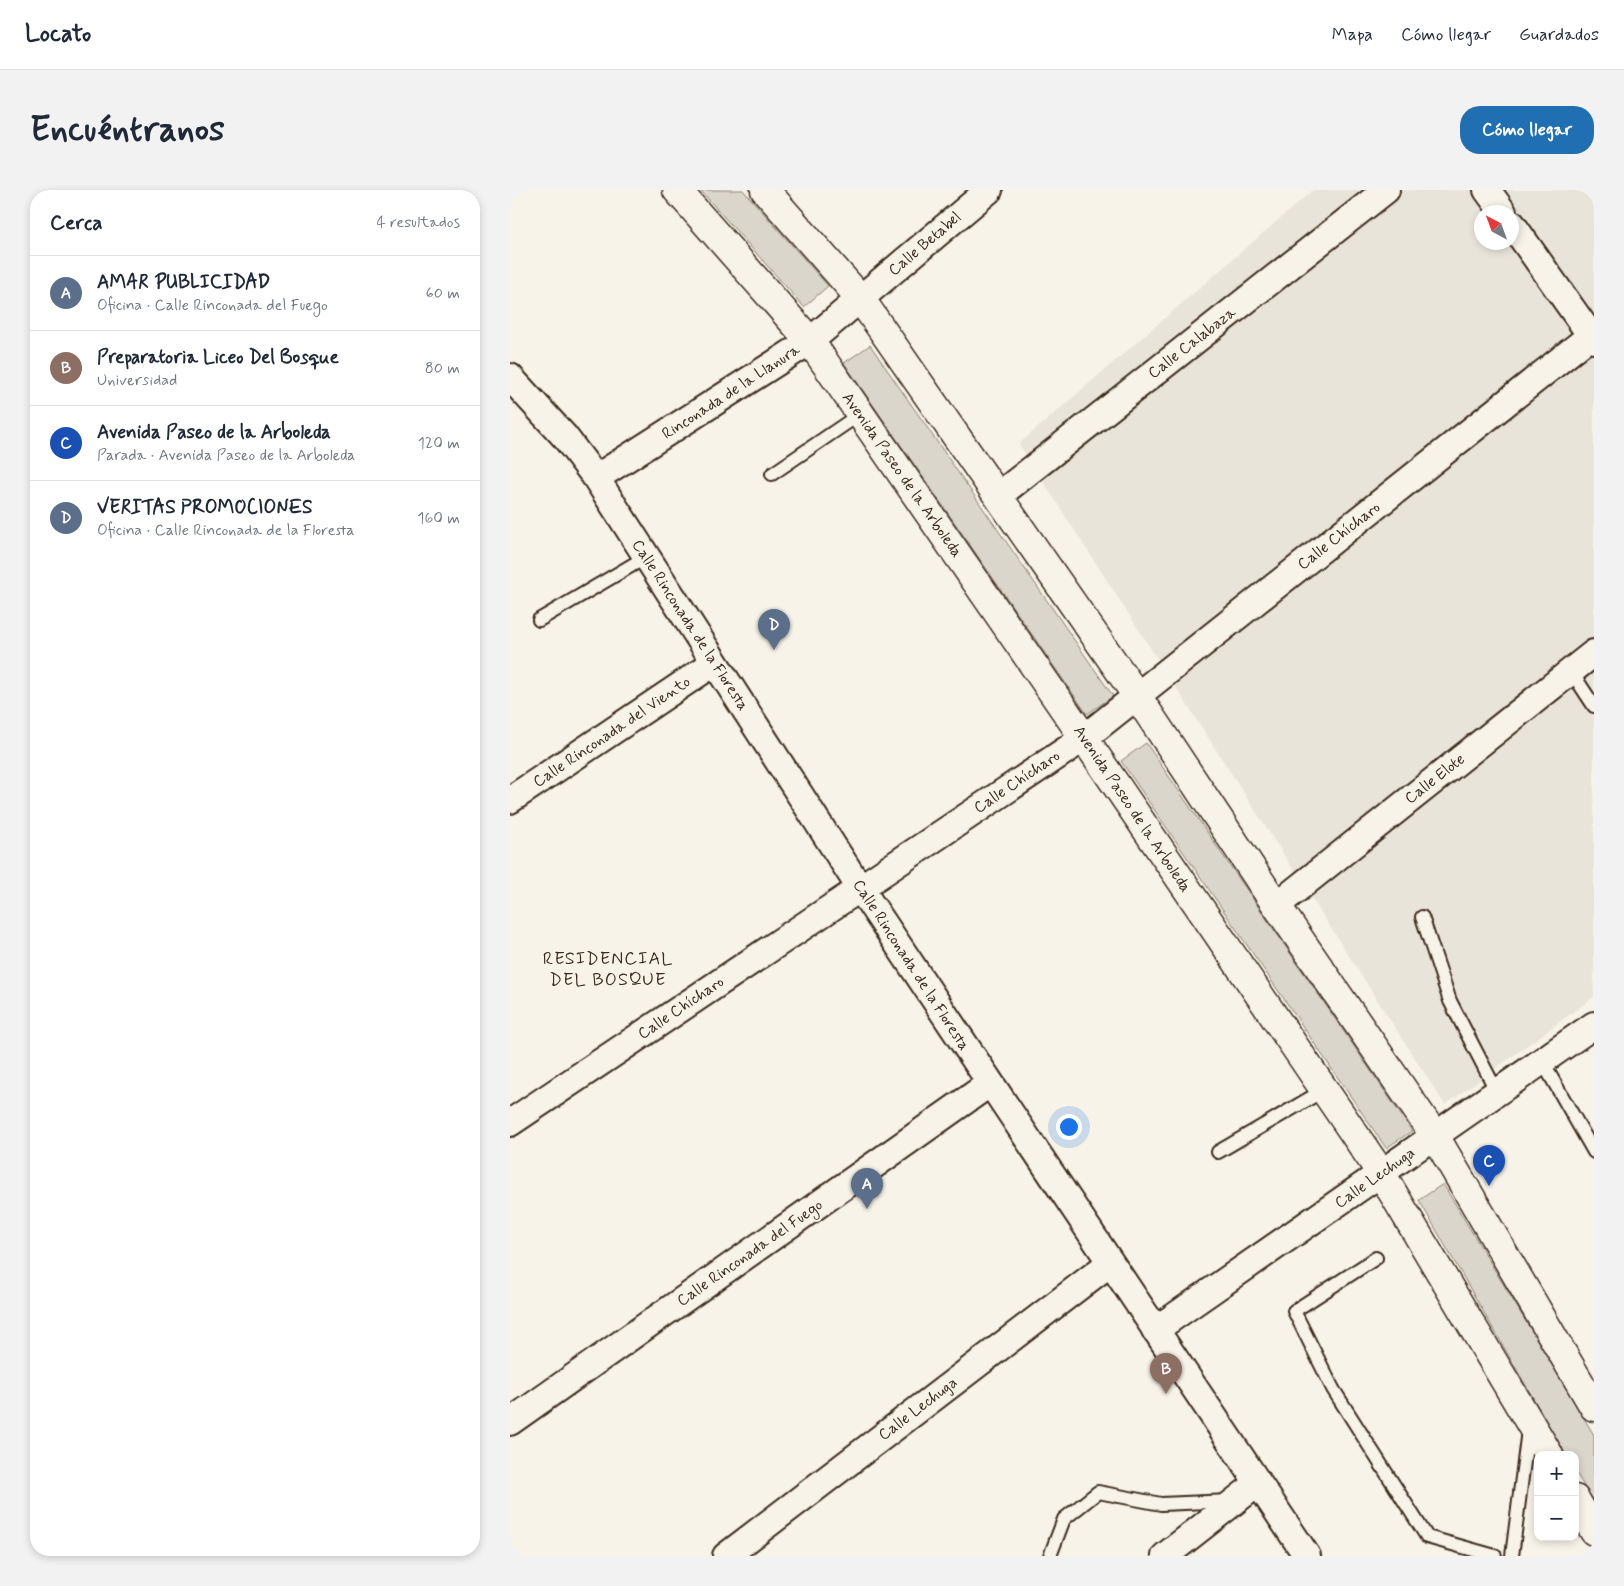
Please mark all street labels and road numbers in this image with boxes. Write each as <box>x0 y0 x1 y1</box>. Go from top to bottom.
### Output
street label: Calle Betabel <box>884 207 966 281</box>
street label: Calle Calabaza <box>1144 302 1240 384</box>
street label: Rinconada de la Llanura <box>658 339 804 444</box>
street label: Avenida Paseo de la Arboleda <box>837 388 967 562</box>
street label: Calle Chícharo <box>1293 497 1385 575</box>
street label: Calle Rinconada de la Floresta <box>627 535 753 715</box>
street label: Calle Rinconada del Viento <box>529 671 695 793</box>
street label: Avenida Paseo de la Arboleda <box>1068 722 1196 896</box>
street label: Calle Chícharo <box>970 745 1064 819</box>
street label: Calle Elote <box>1401 749 1469 809</box>
street label: Calle Rinconada de la Floresta <box>848 875 974 1055</box>
street label: Calle Chícharo <box>634 971 728 1045</box>
street label: Calle Lechuga <box>1331 1142 1420 1214</box>
street label: Calle Rinconada del Fuego <box>673 1195 828 1312</box>
street label: Calle Lechuga <box>874 1372 962 1446</box>

